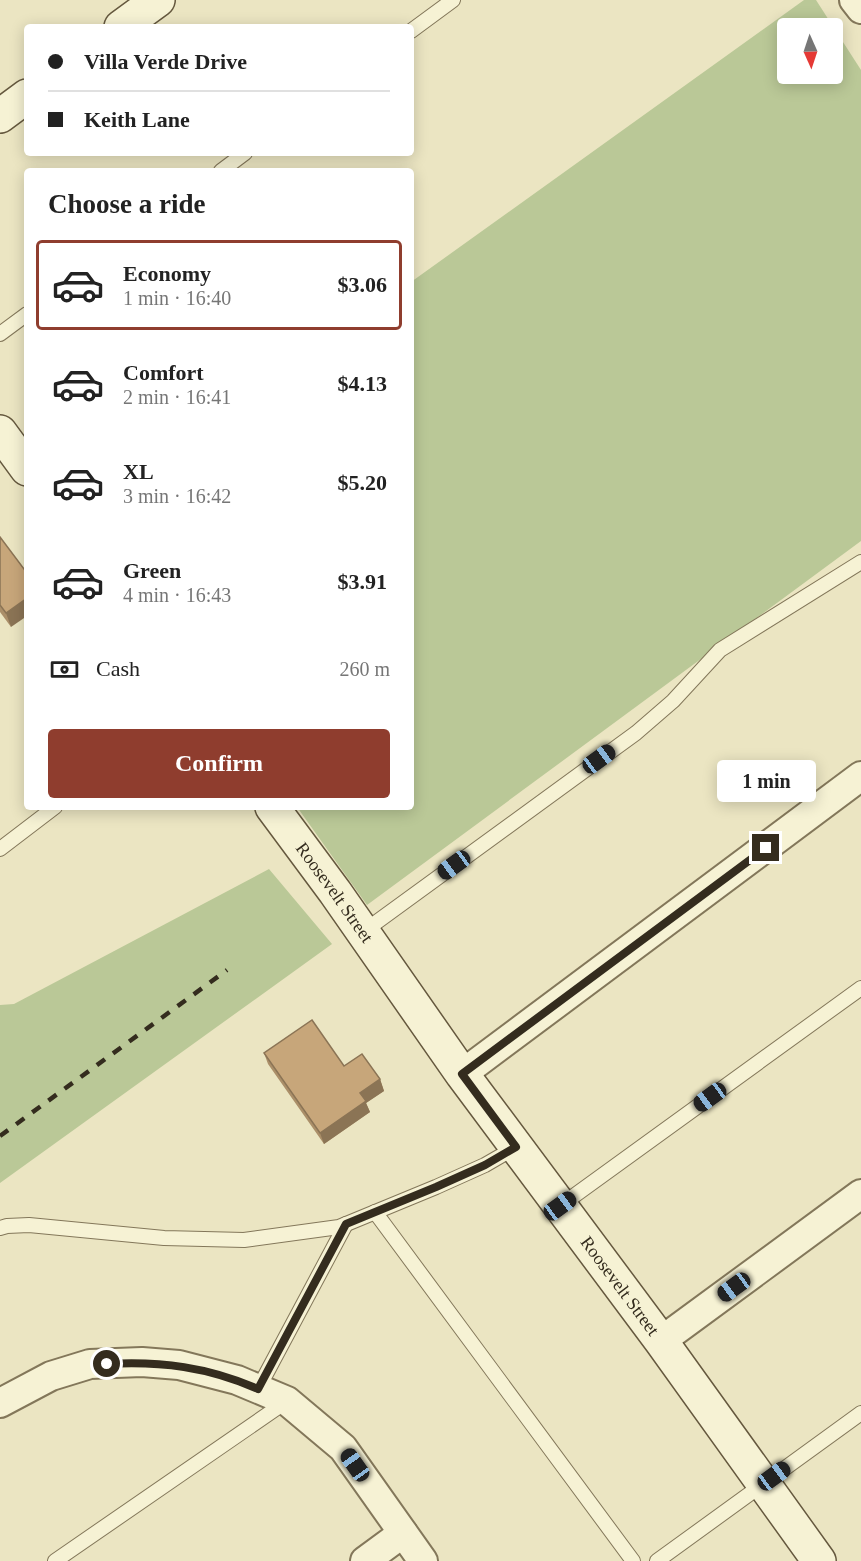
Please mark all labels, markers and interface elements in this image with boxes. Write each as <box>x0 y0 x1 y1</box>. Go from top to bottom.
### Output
north arrow <box>777 18 843 84</box>
map controls <box>777 18 843 84</box>
text: Villa Verde Drive <box>84 49 247 74</box>
text: Keith Lane <box>84 107 190 132</box>
text: Choose a ride <box>48 189 206 219</box>
icon: car <box>51 258 105 312</box>
text: Economy <box>123 261 211 286</box>
text: $3.06 <box>338 272 387 297</box>
text: 1 min · 16:40 <box>123 287 231 309</box>
icon: car <box>51 357 105 411</box>
text: Comfort <box>123 360 204 385</box>
text: $4.13 <box>338 371 387 396</box>
text: 2 min · 16:41 <box>123 386 231 408</box>
icon: car <box>51 456 105 510</box>
text: XL <box>123 459 154 484</box>
text: $5.20 <box>338 470 387 495</box>
text: 3 min · 16:42 <box>123 485 231 507</box>
icon: car <box>51 555 105 609</box>
text: Green <box>123 558 181 583</box>
text: $3.91 <box>338 569 387 594</box>
text: 4 min · 16:43 <box>123 584 231 606</box>
icon: cash <box>48 653 81 686</box>
text: Cash <box>96 656 140 681</box>
text: 260 m <box>339 658 390 680</box>
button: Confirm <box>48 729 390 798</box>
car <box>579 741 619 777</box>
callout: 1 min <box>716 761 816 803</box>
text: 1 min <box>742 770 791 792</box>
route end <box>752 834 779 861</box>
street label: Roosevelt Street <box>292 839 377 947</box>
car <box>434 847 474 883</box>
car <box>690 1079 730 1115</box>
car <box>540 1188 580 1224</box>
street label: Roosevelt Street <box>576 1232 663 1339</box>
car <box>714 1269 754 1305</box>
route start <box>93 1350 120 1377</box>
car <box>337 1445 373 1485</box>
car <box>754 1458 794 1494</box>

